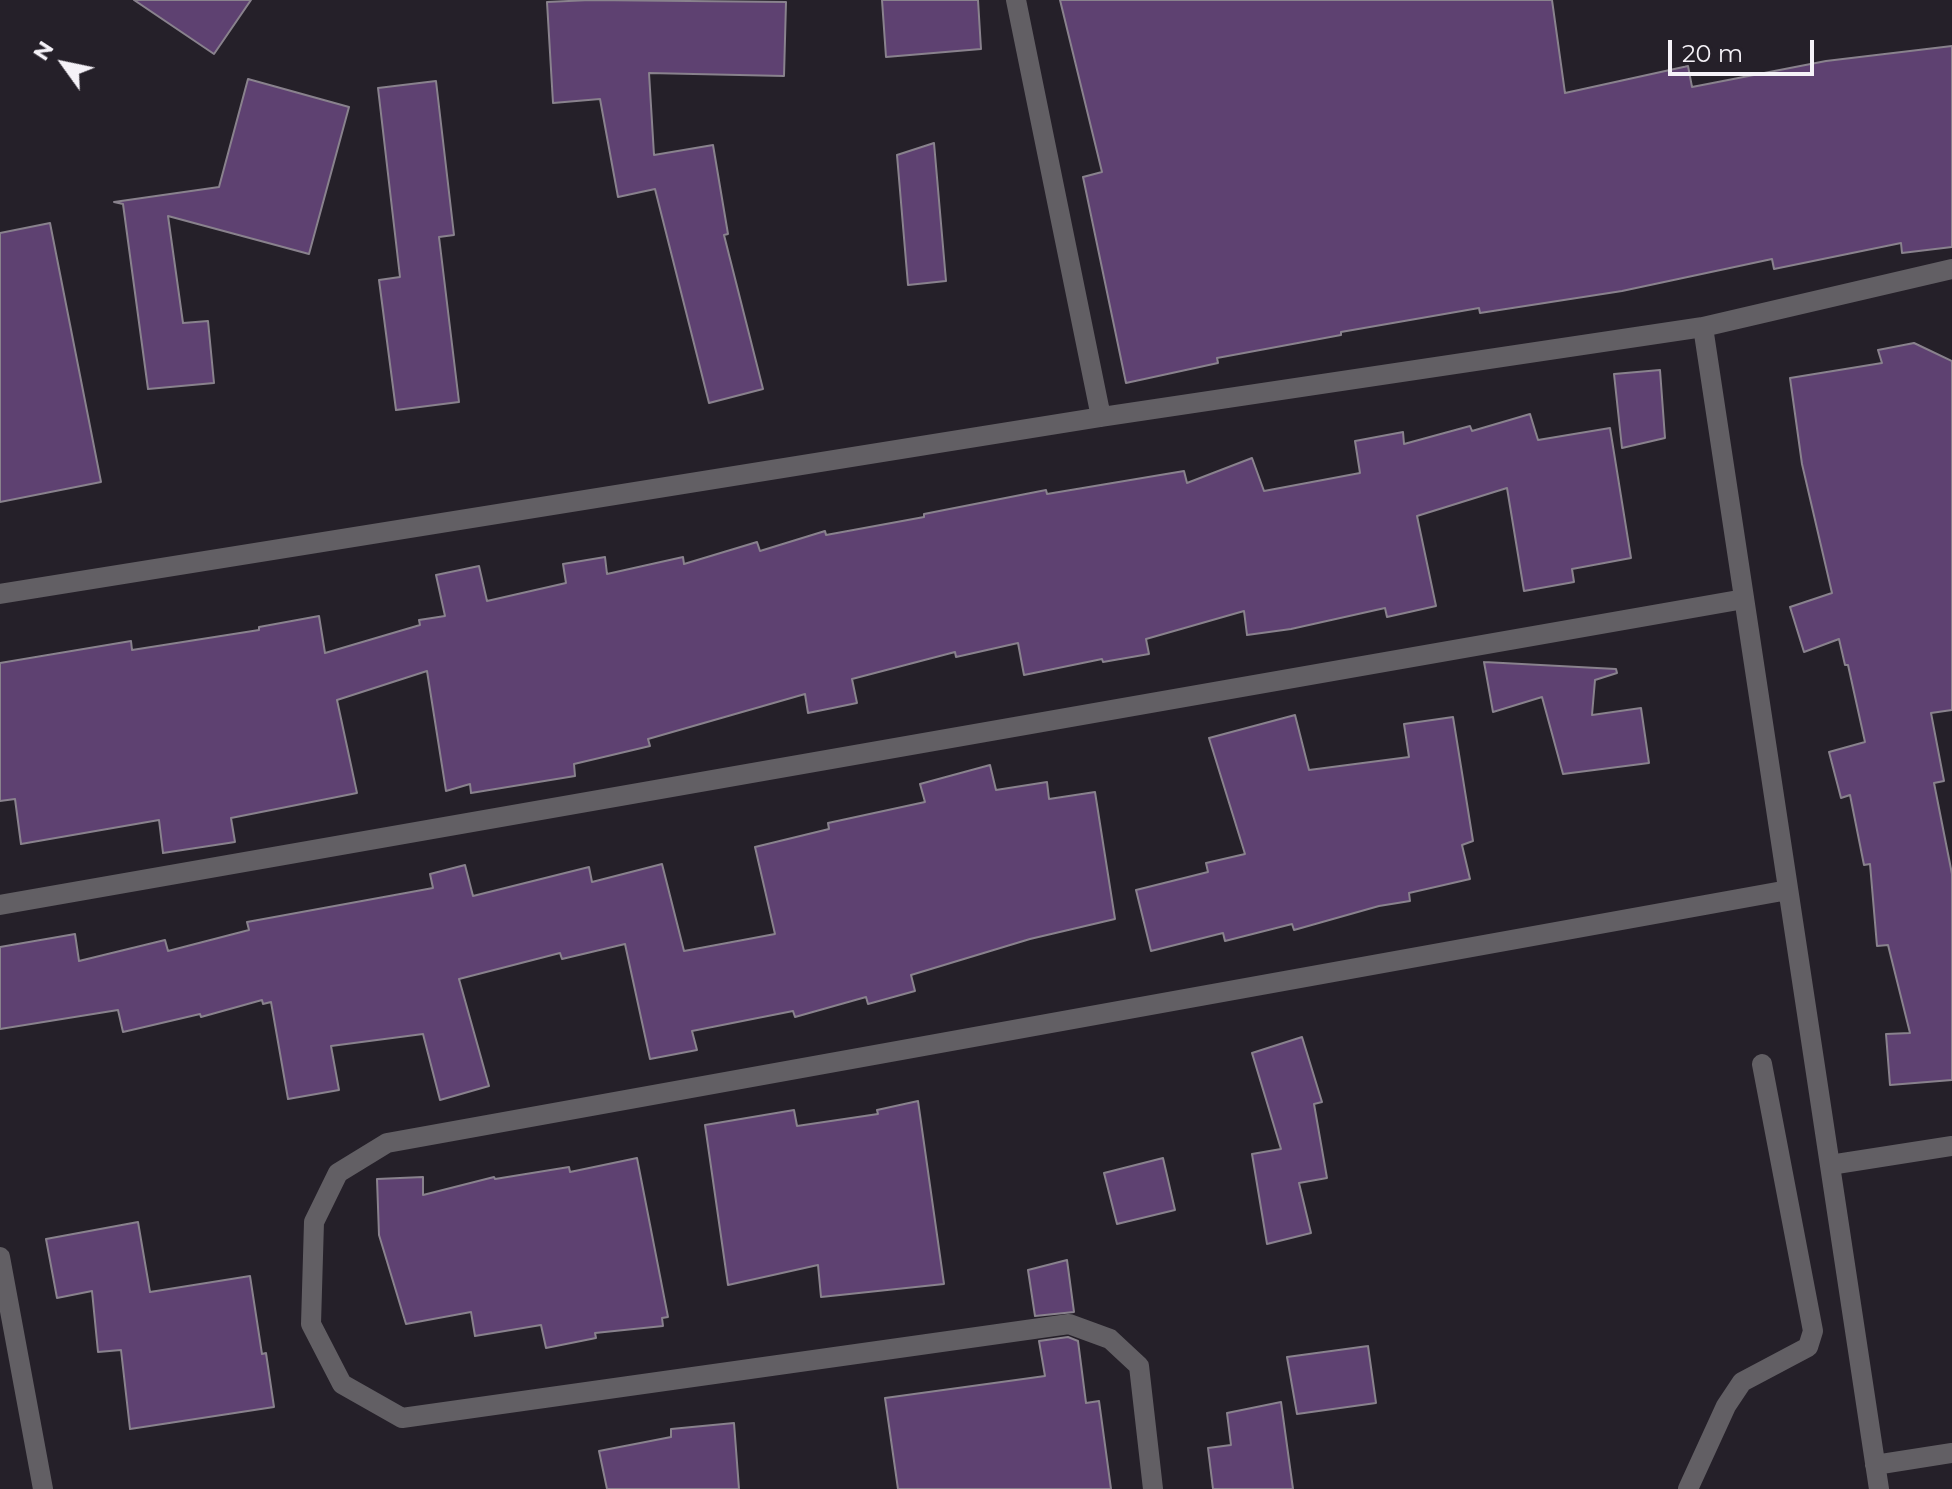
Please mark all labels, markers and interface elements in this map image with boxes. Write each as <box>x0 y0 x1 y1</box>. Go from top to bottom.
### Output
north arrow <box>24 24 104 104</box>
scale bar <box>1672 24 1818 74</box>
text: N <box>27 36 60 65</box>
text: 20 m <box>1682 39 1743 68</box>

